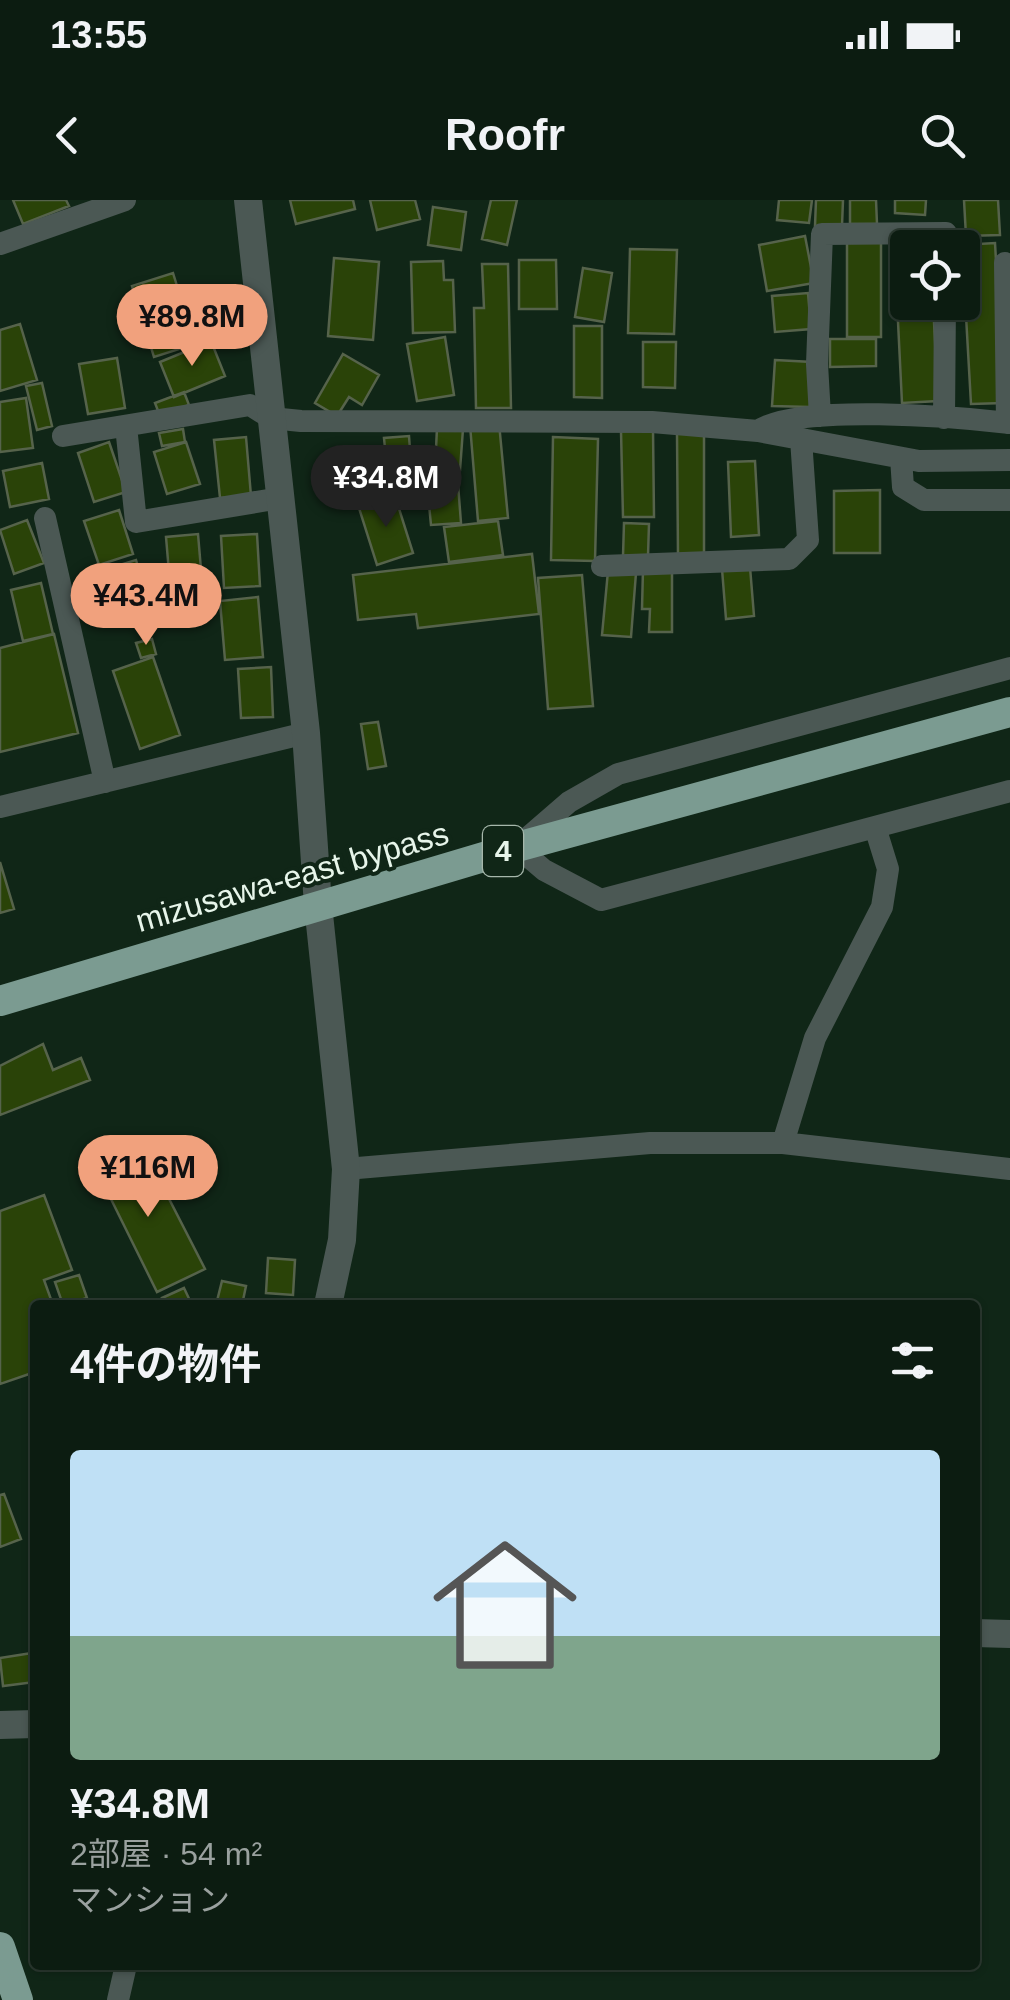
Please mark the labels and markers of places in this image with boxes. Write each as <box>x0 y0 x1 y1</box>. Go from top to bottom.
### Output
pin: ¥89.8M <box>111 284 273 369</box>
pin: ¥34.8M <box>305 445 467 530</box>
pin: ¥43.4M <box>65 563 227 648</box>
pin: ¥116M <box>78 1135 218 1220</box>

